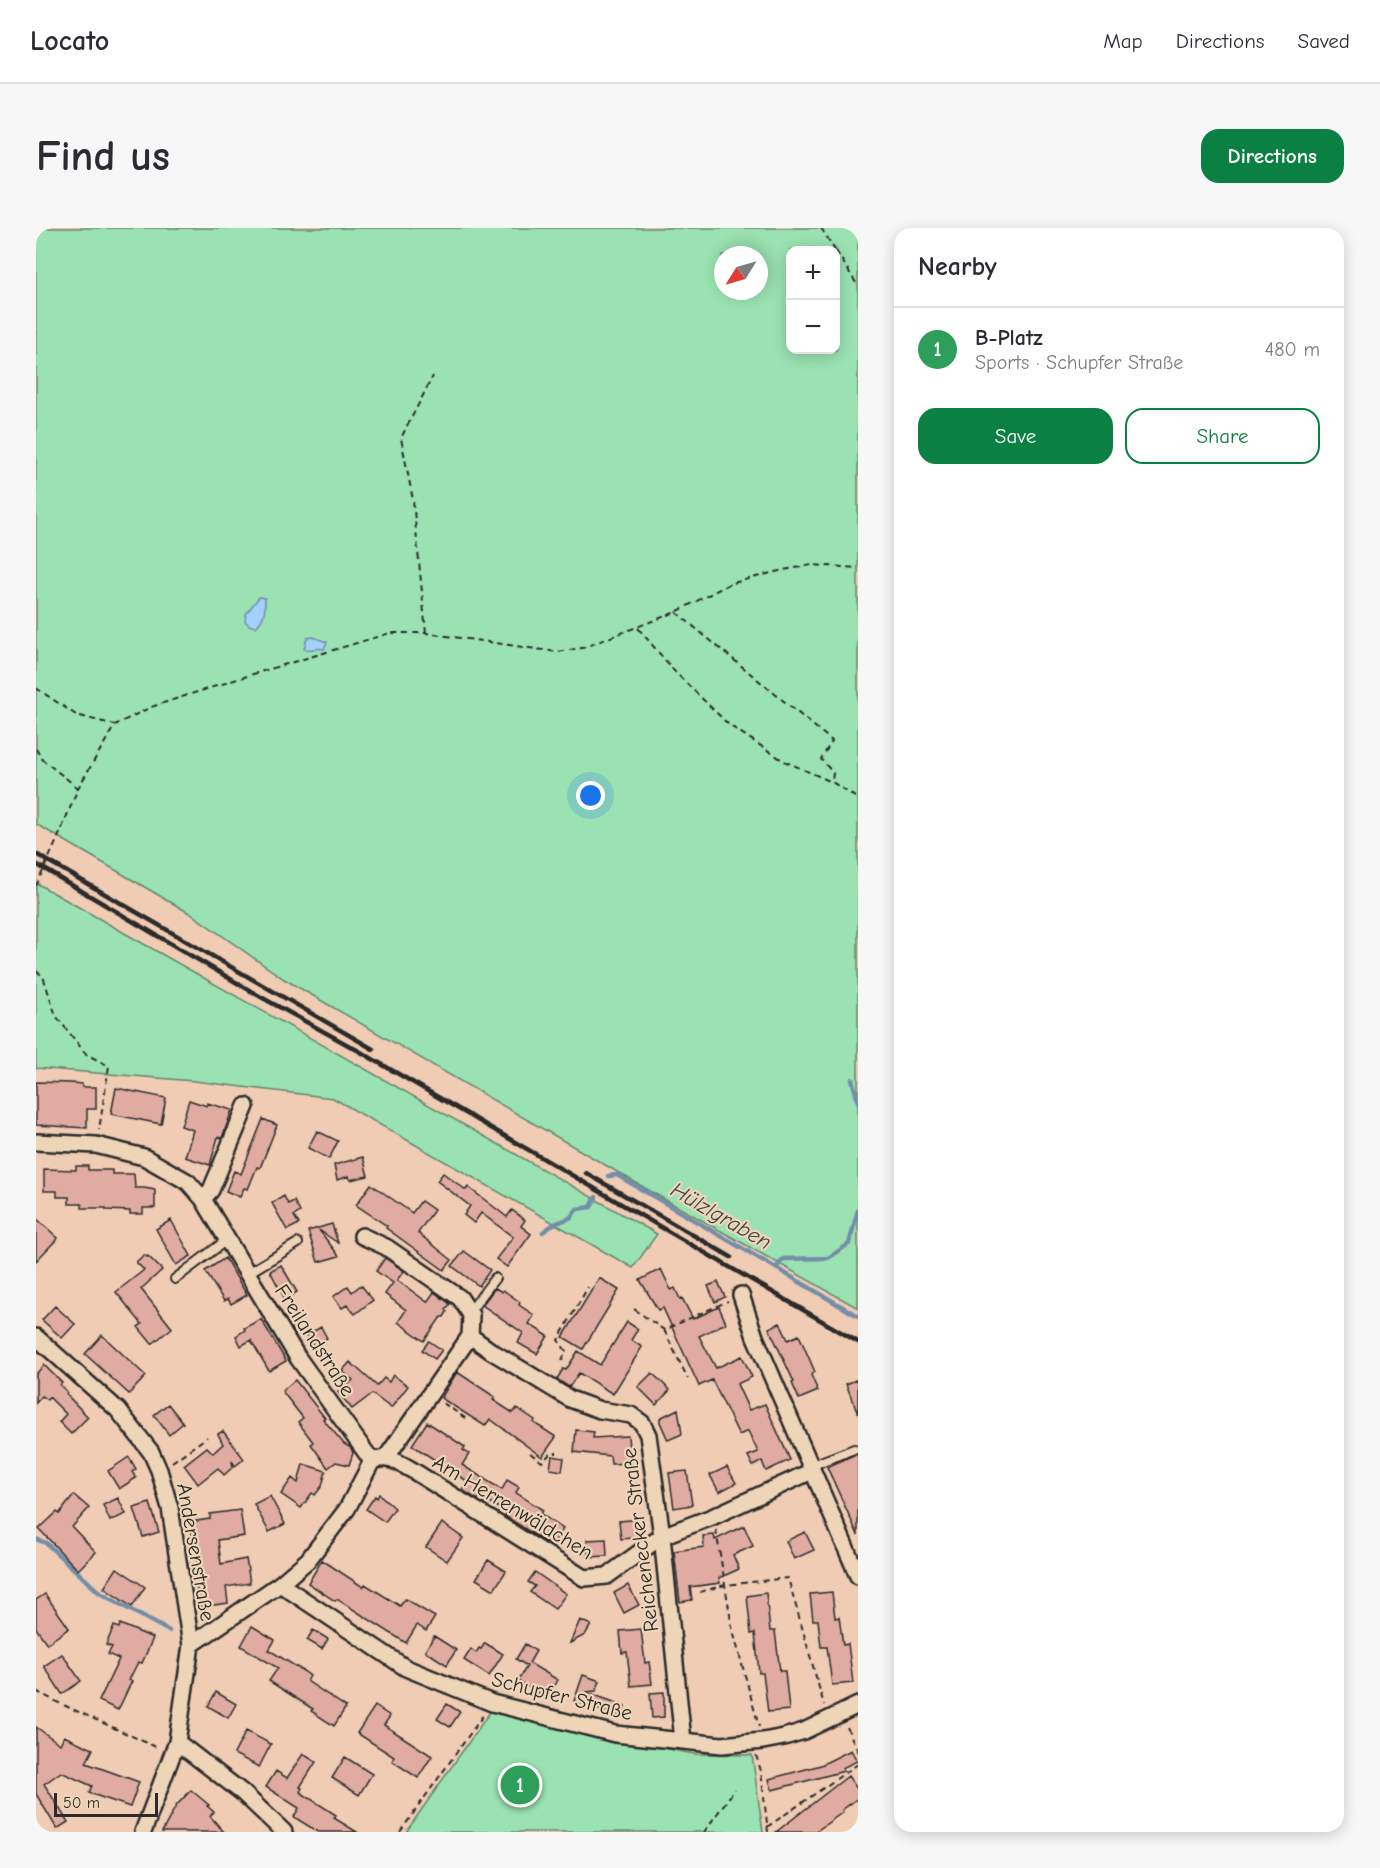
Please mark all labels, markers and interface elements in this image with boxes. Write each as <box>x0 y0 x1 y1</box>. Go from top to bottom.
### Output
text: Locato <box>30 25 109 57</box>
text: Map <box>1103 29 1143 53</box>
text: Directions <box>1176 29 1265 53</box>
text: Saved <box>1298 29 1350 53</box>
button: Directions <box>1201 129 1344 183</box>
text: Find us <box>36 132 170 181</box>
north arrow <box>714 246 768 300</box>
map controls <box>786 246 840 354</box>
button: + <box>786 246 840 300</box>
text: Nearby <box>918 252 997 282</box>
button: − <box>786 300 840 354</box>
text: B-Platz <box>975 325 1043 351</box>
text: 1 <box>934 338 941 361</box>
text: 480 m <box>1265 338 1320 361</box>
text: Sports · Schupfer Straße <box>975 351 1183 374</box>
button: Save <box>918 408 1113 464</box>
button: Share <box>1125 408 1320 464</box>
your location <box>576 781 605 810</box>
water label: Hülzlgraben <box>666 1177 776 1255</box>
street label: Freilandstraße <box>270 1280 360 1400</box>
street label: Reichenecker Straße <box>617 1447 663 1633</box>
street label: Am Herrenwäldchen <box>428 1450 598 1564</box>
street label: Andersenstraße <box>172 1481 220 1623</box>
street label: Schupfer Straße <box>489 1667 635 1725</box>
pin: 1 <box>500 1762 540 1808</box>
scale bar <box>54 1790 158 1818</box>
text: 50 m <box>63 1794 100 1812</box>

